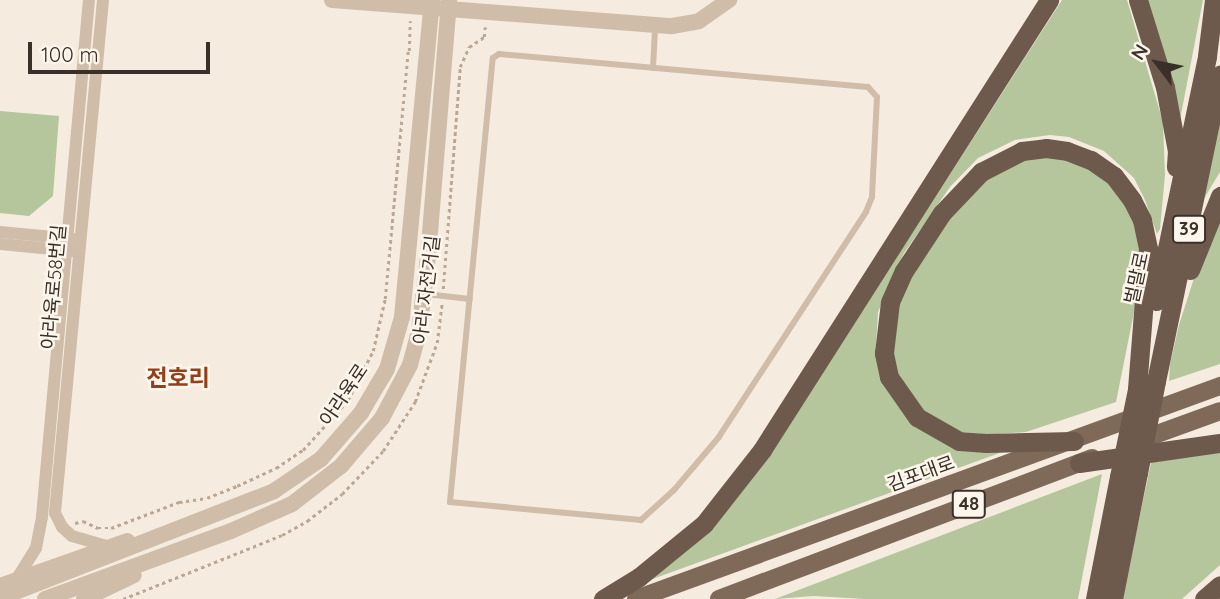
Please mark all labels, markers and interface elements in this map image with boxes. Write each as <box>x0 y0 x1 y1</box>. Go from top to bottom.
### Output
scale bar <box>32 28 214 72</box>
north arrow <box>1122 28 1192 98</box>
text: N <box>1125 40 1153 64</box>
text: 100 m <box>41 41 99 67</box>
road number: 39 <box>1172 214 1206 244</box>
street label: 아라육로58번길 <box>37 223 71 351</box>
street label: 아라 자전거길 <box>409 234 445 346</box>
street label: 벌말로 <box>1120 250 1154 306</box>
street label: 아라육로 <box>315 360 373 430</box>
district label: 전호리 <box>146 364 210 392</box>
street label: 김포대로 <box>884 451 958 497</box>
road number: 48 <box>951 490 986 518</box>

